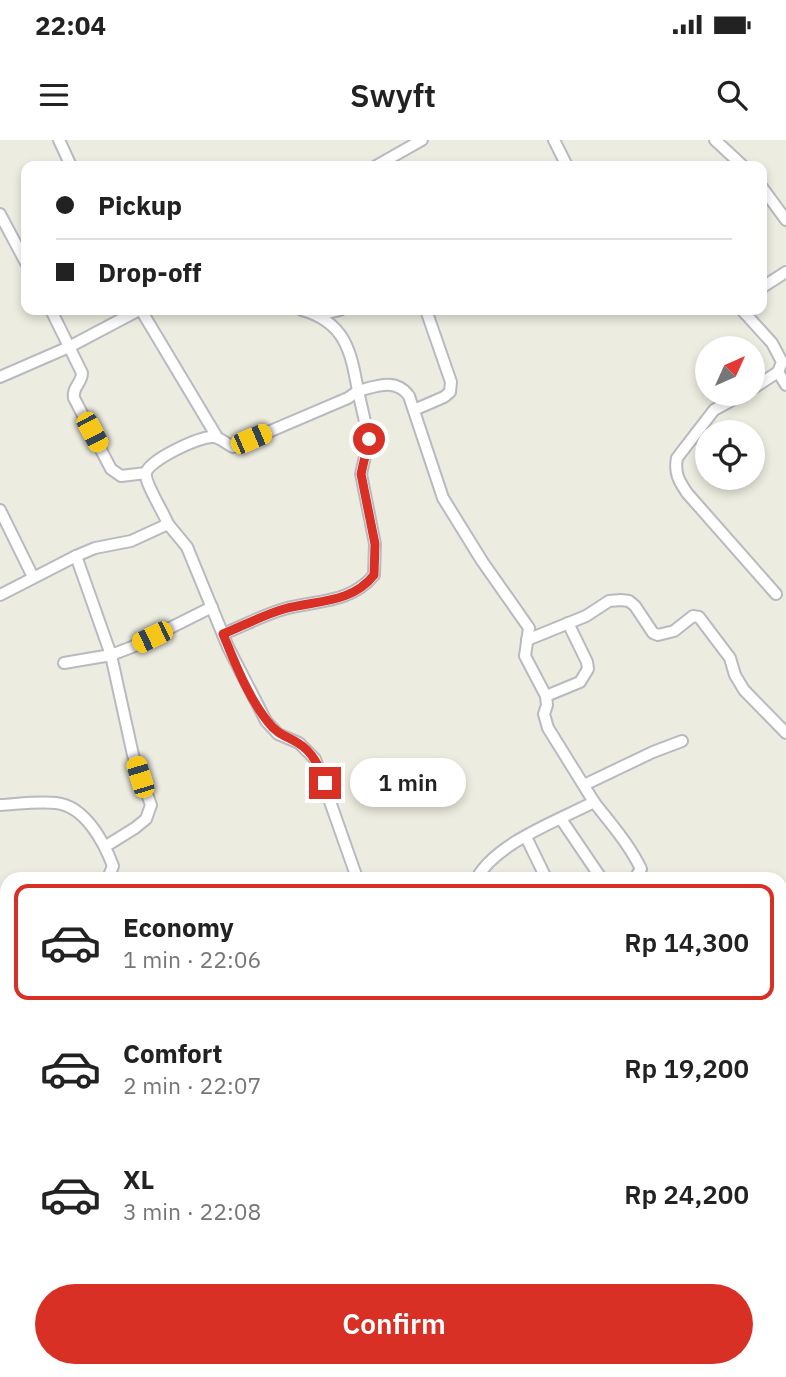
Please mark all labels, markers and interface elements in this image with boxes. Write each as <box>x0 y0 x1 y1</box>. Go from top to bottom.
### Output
text: 22:04 <box>35 8 106 42</box>
text: Swyft <box>350 74 436 116</box>
icon: menu <box>35 76 73 114</box>
icon: search <box>713 76 751 114</box>
text: Pickup <box>98 188 182 222</box>
text: Drop-off <box>98 255 201 289</box>
north arrow <box>695 336 765 406</box>
map controls <box>695 336 765 490</box>
car <box>73 409 112 455</box>
button: locate <box>695 420 765 490</box>
car <box>228 421 275 457</box>
route start <box>353 423 385 455</box>
car <box>129 618 176 656</box>
car <box>124 754 157 800</box>
callout: 1 min <box>350 758 465 808</box>
route end <box>309 767 341 799</box>
text: 1 min <box>378 767 438 797</box>
text: Economy <box>123 910 234 944</box>
icon: car <box>39 911 102 974</box>
text: Rp 14,300 <box>624 925 749 959</box>
text: 1 min · 22:06 <box>123 944 261 974</box>
text: Comfort <box>123 1036 222 1070</box>
icon: car <box>39 1037 102 1100</box>
text: Rp 19,200 <box>624 1051 749 1085</box>
text: 2 min · 22:07 <box>123 1070 261 1100</box>
text: XL <box>123 1162 154 1196</box>
icon: car <box>39 1163 102 1226</box>
text: Rp 24,200 <box>624 1177 749 1211</box>
text: 3 min · 22:08 <box>123 1196 261 1226</box>
button: Confirm <box>35 1284 753 1364</box>

